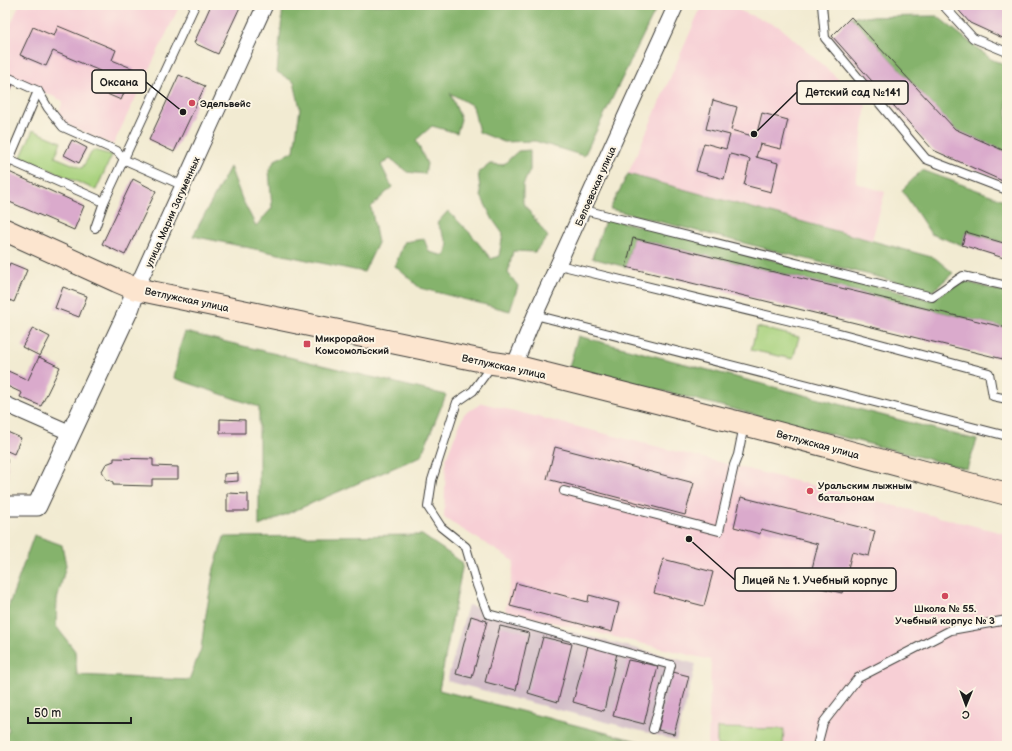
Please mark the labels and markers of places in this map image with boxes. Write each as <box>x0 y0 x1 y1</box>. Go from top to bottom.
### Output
callout: Оксана <box>92 70 146 93</box>
callout: Детский сад №141 <box>797 81 908 104</box>
marker: Эдельвейс <box>187 98 197 108</box>
place label: Эдельвейс <box>200 98 251 110</box>
place label: Микрорайон Комсомольский <box>315 333 389 357</box>
marker: Микрорайон Комсомольский <box>302 339 312 349</box>
place label: Уральским лыжным батальонам <box>818 480 912 504</box>
marker: Уральским лыжным батальонам <box>805 486 815 496</box>
callout: Лицей № 1. Учебный корпус <box>735 568 896 591</box>
marker: Школа № 55. Учебный корпус № 3 <box>940 591 950 601</box>
place label: Школа № 55. Учебный корпус № 3 <box>895 603 995 627</box>

